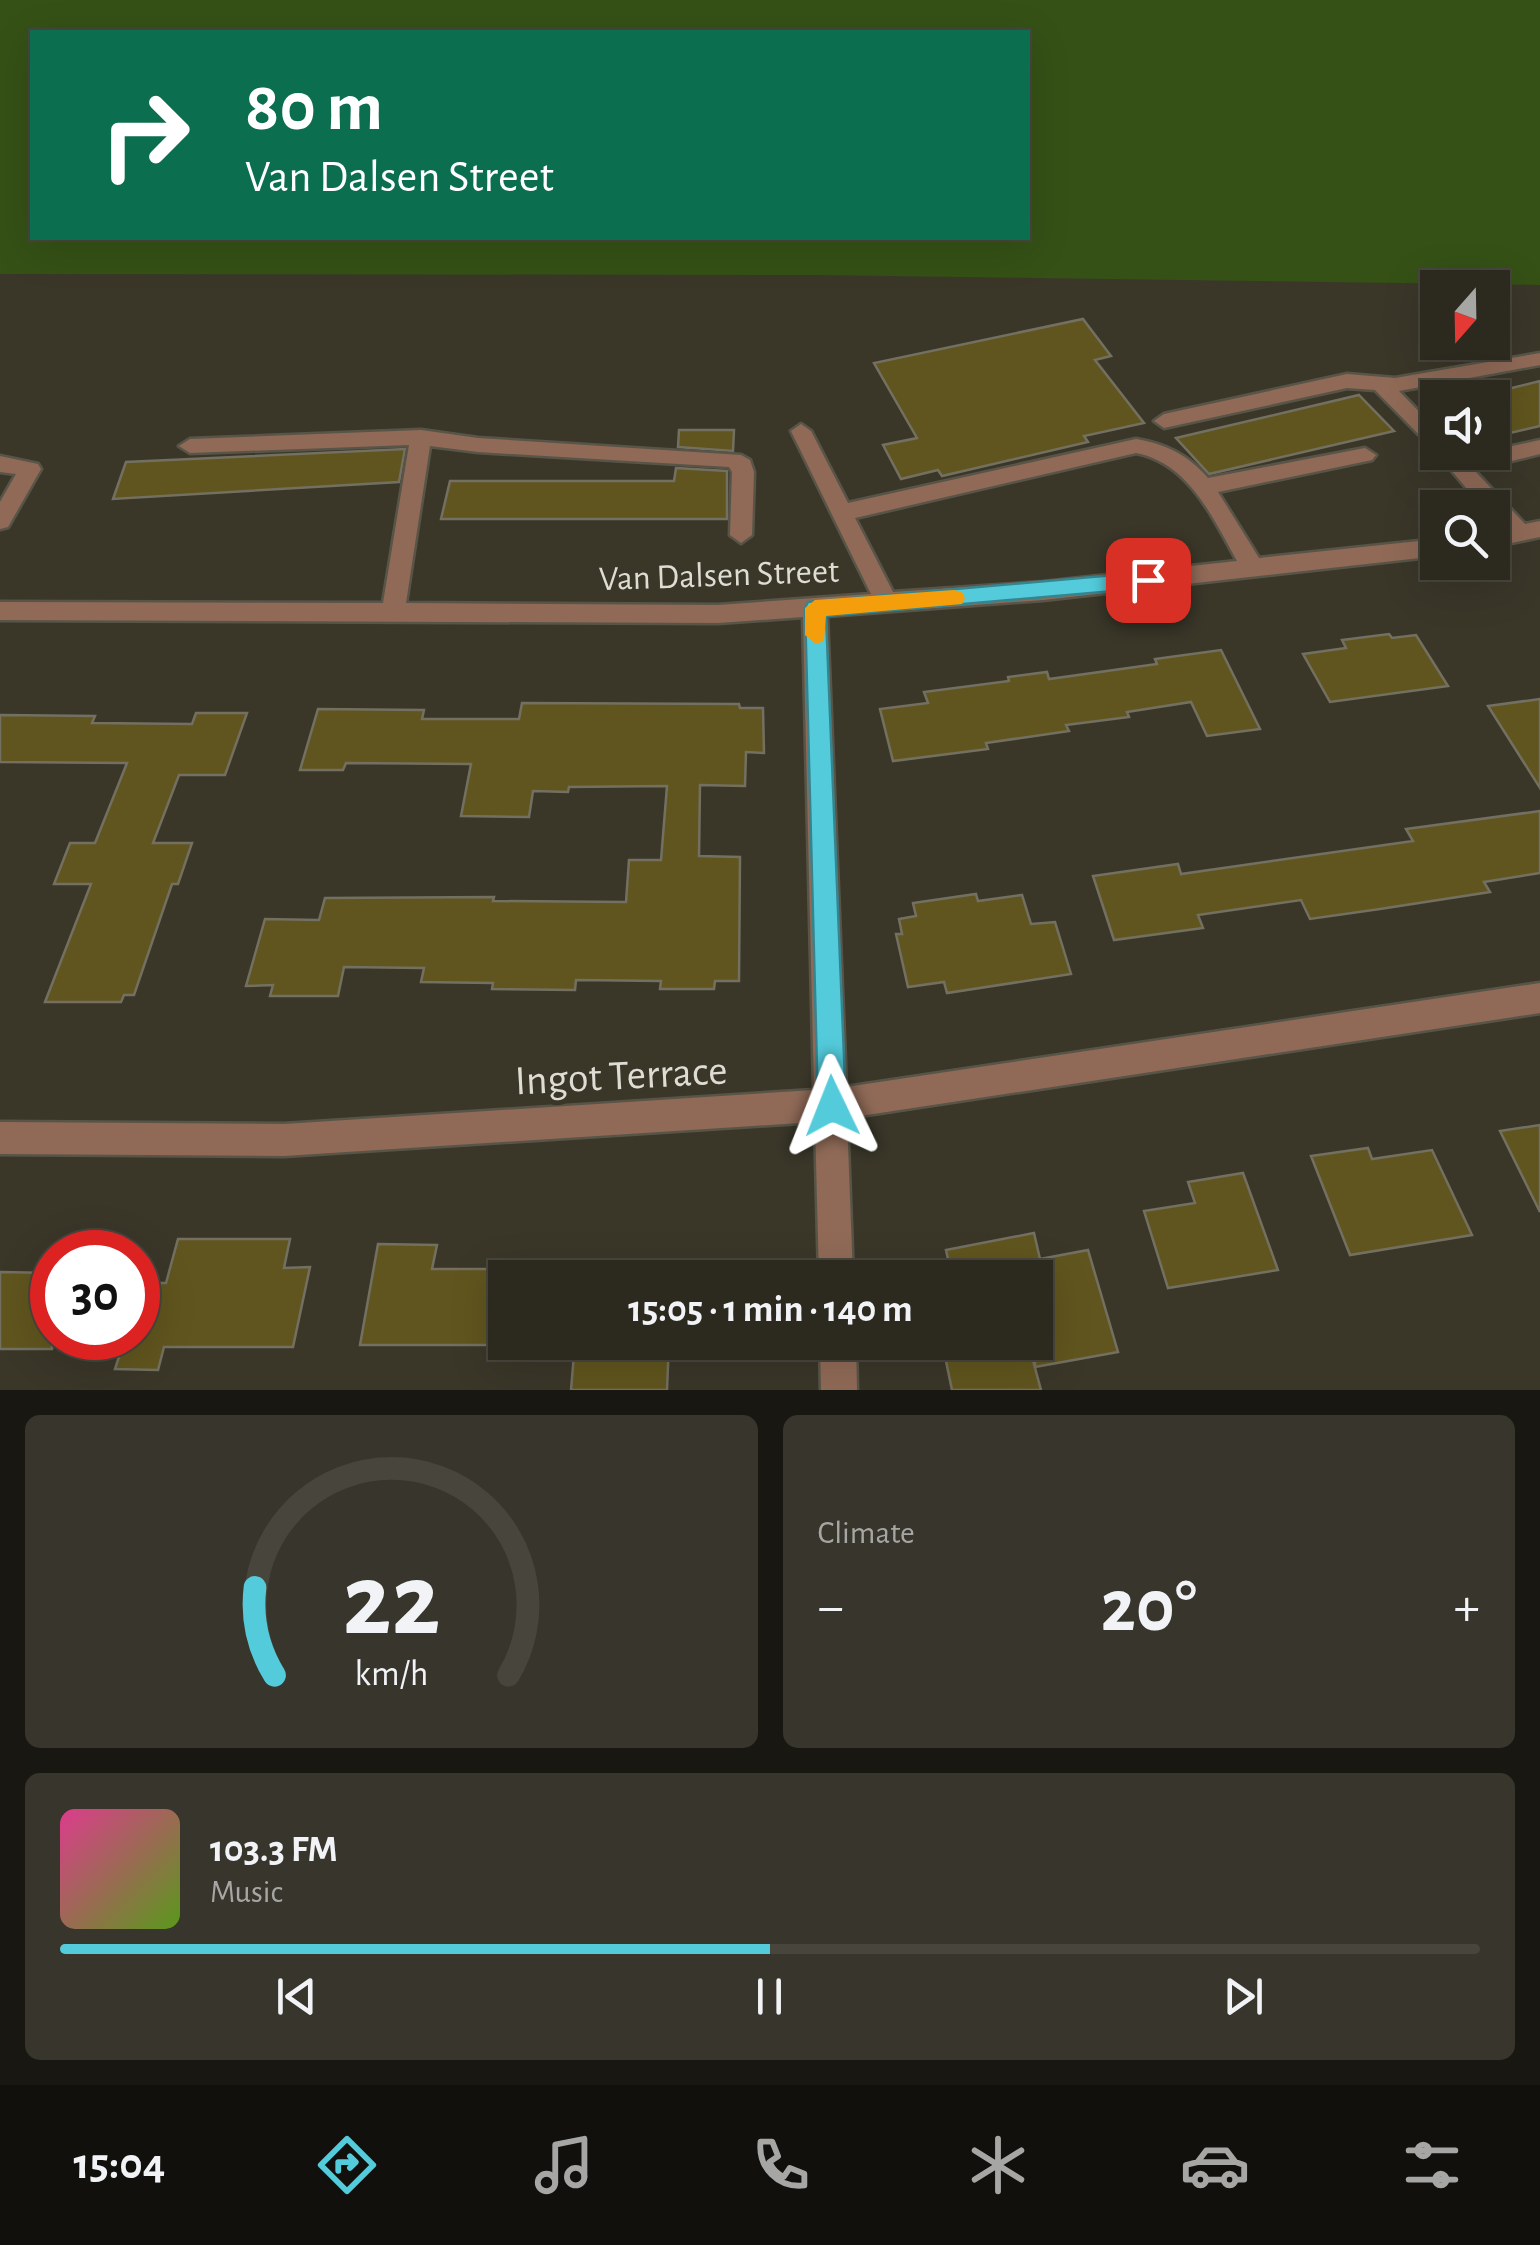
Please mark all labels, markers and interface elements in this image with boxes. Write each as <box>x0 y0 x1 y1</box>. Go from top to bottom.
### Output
icon: right <box>80 70 210 200</box>
text: 80 m <box>245 73 383 143</box>
text: Van Dalsen Street <box>245 155 554 200</box>
north arrow <box>1420 270 1510 360</box>
map controls <box>1420 270 1510 580</box>
button: sound <box>1420 380 1510 470</box>
button: search <box>1420 490 1510 580</box>
pin <box>1106 538 1191 623</box>
icon: arrive <box>1121 553 1176 608</box>
street label: Van Dalsen Street <box>598 554 840 597</box>
street label: Ingot Terrace <box>514 1049 728 1103</box>
position arrow <box>780 1054 884 1158</box>
speed limit sign: 30 <box>30 1230 160 1360</box>
text: 15:05 · 1 min · 140 m <box>628 1291 913 1329</box>
text: Climate <box>818 1517 915 1549</box>
text: 22 <box>342 1550 440 1654</box>
text: 20° <box>1101 1570 1197 1645</box>
text: − <box>818 1580 844 1635</box>
text: + <box>1454 1580 1480 1635</box>
text: km/h <box>354 1656 428 1692</box>
text: 103.3 FM <box>210 1831 338 1869</box>
text: Music <box>210 1876 283 1908</box>
icon: previous <box>269 1969 324 2024</box>
icon: pause <box>742 1969 797 2024</box>
icon: next <box>1216 1969 1271 2024</box>
icon: directions <box>312 2130 382 2200</box>
icon: music <box>529 2130 599 2200</box>
icon: phone <box>746 2130 816 2200</box>
icon: climate <box>963 2130 1033 2200</box>
icon: car <box>1180 2130 1250 2200</box>
icon: filters <box>1397 2130 1467 2200</box>
text: 15:04 <box>73 2142 165 2187</box>

